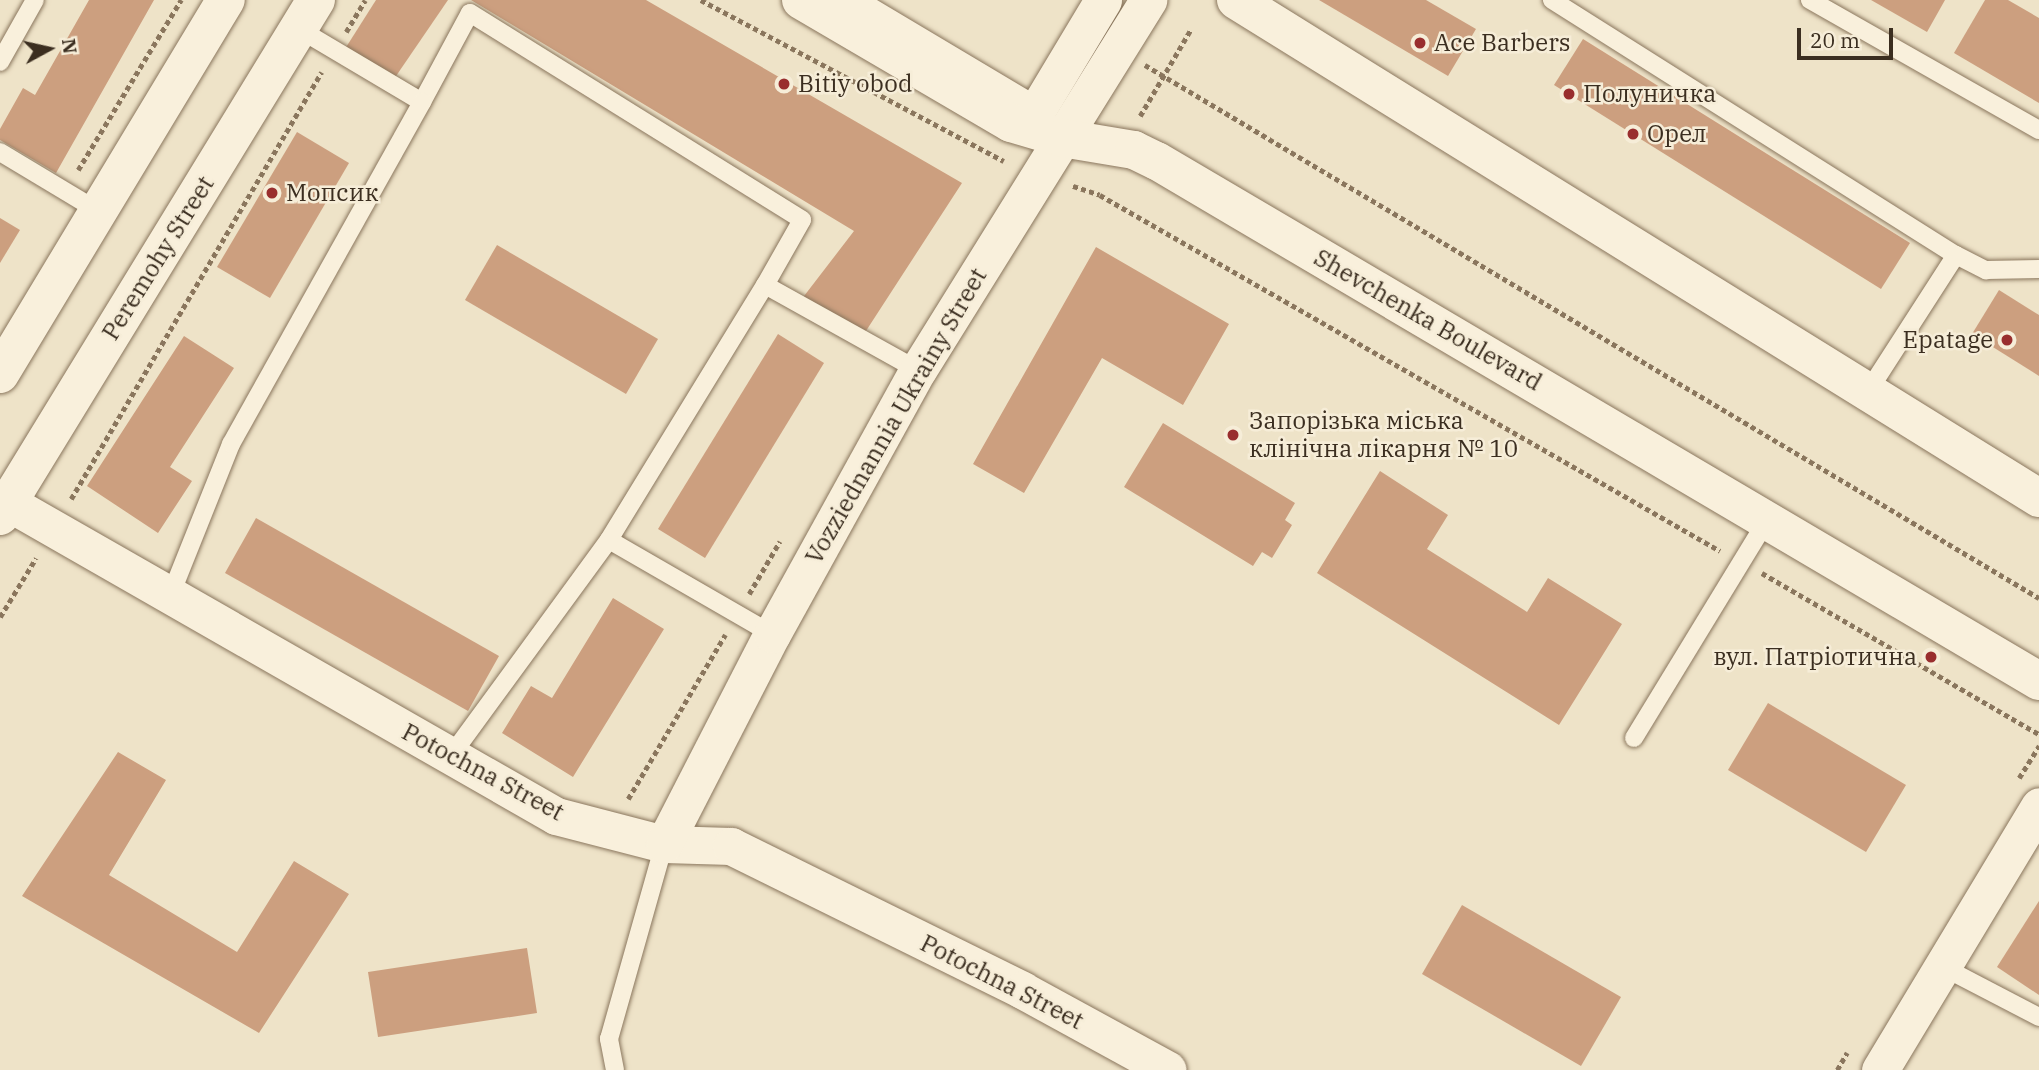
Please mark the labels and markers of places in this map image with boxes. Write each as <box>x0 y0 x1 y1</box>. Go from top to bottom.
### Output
place label: Ace Barbers <box>1434 29 1571 57</box>
marker: Ace Barbers <box>1412 35 1428 51</box>
place label: Bitiy obod <box>798 70 913 98</box>
marker: Bitiy obod <box>776 76 792 92</box>
place label: Полуничка <box>1583 80 1716 108</box>
marker: Полуничка <box>1561 86 1577 102</box>
place label: Орел <box>1647 120 1707 148</box>
marker: Орел <box>1625 126 1641 142</box>
place label: Мопсик <box>286 179 378 207</box>
marker: Мопсик <box>264 185 280 201</box>
place label: Epatage <box>1903 326 1993 354</box>
marker: Epatage <box>1999 332 2015 348</box>
place label: Запорізька міська клінічна лікарня № 10 <box>1249 407 1518 463</box>
marker: Запорізька міська клінічна лікарня № 10 <box>1223 425 1243 445</box>
place label: вул. Патріотична <box>1713 643 1917 671</box>
marker: вул. Патріотична <box>1923 649 1939 665</box>

